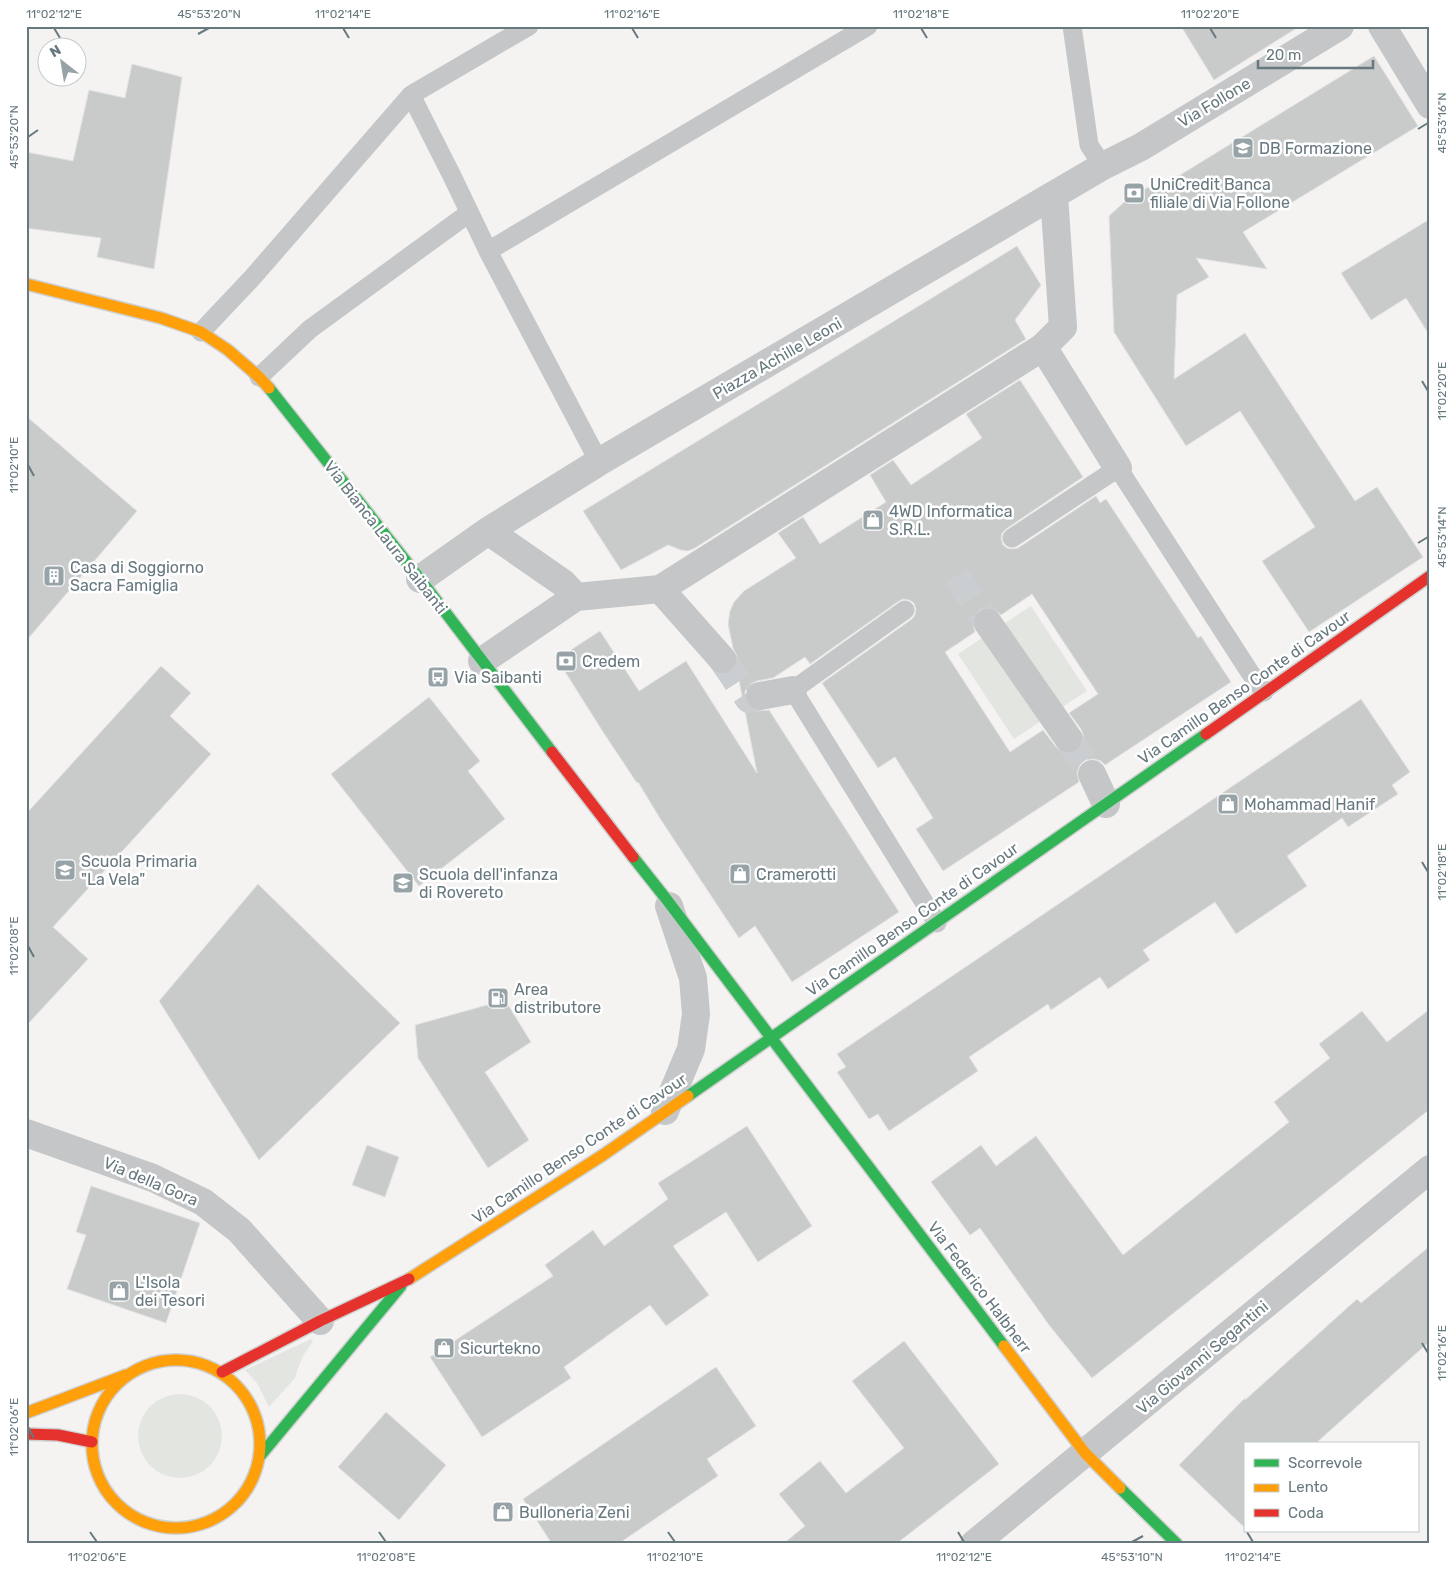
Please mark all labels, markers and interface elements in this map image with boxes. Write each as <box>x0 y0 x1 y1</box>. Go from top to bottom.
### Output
text: 11°02'12"E <box>26 7 82 21</box>
text: 45°53'20"N <box>177 7 241 21</box>
text: 11°02'14"E <box>315 7 371 21</box>
text: 11°02'16"E <box>604 7 660 21</box>
text: 11°02'18"E <box>893 7 949 21</box>
text: 11°02'20"E <box>1181 7 1239 21</box>
north arrow <box>38 38 88 88</box>
scale bar <box>1258 38 1374 70</box>
text: N <box>47 41 64 61</box>
text: 20 m <box>1266 46 1301 64</box>
street label: Via Follone <box>1175 73 1254 131</box>
text: 45°53'16"N <box>1435 93 1449 153</box>
text: 45°53'20"N <box>7 105 21 169</box>
school or university icon: DB Formazione <box>1231 136 1255 160</box>
place label: DB Formazione <box>1259 139 1372 158</box>
place label: UniCredit Banca filiale di Via Follone <box>1150 175 1290 212</box>
bank icon: UniCredit Banca filiale di Via Follone <box>1122 181 1146 205</box>
street label: Piazza Achille Leoni <box>709 314 845 403</box>
text: 11°02'20"E <box>1435 362 1449 420</box>
text: 11°02'10"E <box>7 437 21 493</box>
street label: Via Bianca Laura Saibanti <box>320 457 451 617</box>
place label: 4WD Informatica S.R.L. <box>889 502 1013 539</box>
text: 45°53'14"N <box>1435 506 1449 568</box>
shop icon: 4WD Informatica S.R.L. <box>861 508 885 532</box>
place label: Casa di Soggiorno Sacra Famiglia <box>70 558 204 595</box>
building icon: Casa di Soggiorno Sacra Famiglia <box>42 564 66 588</box>
street label: Via Camillo Benso Conte di Cavour <box>1134 607 1354 768</box>
bank icon: Credem <box>554 649 578 673</box>
place label: Credem <box>582 652 640 671</box>
bus stop icon: Via Saibanti <box>426 665 450 689</box>
place label: Via Saibanti <box>454 668 542 687</box>
shop icon: Mohammad Hanif <box>1216 792 1240 816</box>
place label: Mohammad Hanif <box>1244 795 1376 814</box>
street label: Via Camillo Benso Conte di Cavour <box>802 839 1022 1000</box>
text: 11°02'18"E <box>1435 844 1449 900</box>
place label: Scuola Primaria "La Vela" <box>81 852 197 889</box>
school or university icon: Scuola Primaria "La Vela" <box>53 858 77 882</box>
shop icon: Cramerotti <box>728 862 752 886</box>
place label: Scuola dell'infanza di Rovereto <box>419 865 558 902</box>
place label: Cramerotti <box>756 865 836 884</box>
school or university icon: Scuola dell'infanza di Rovereto <box>391 871 415 895</box>
text: 11°02'08"E <box>7 916 21 976</box>
place label: Area distributore <box>514 980 601 1017</box>
fuel station icon: Area distributore <box>486 986 510 1010</box>
street label: Via Camillo Benso Conte di Cavour <box>468 1069 690 1228</box>
street label: Via della Gora <box>101 1153 201 1210</box>
street label: Via Federico Halbherr <box>924 1218 1035 1357</box>
place label: L'Isola dei Tesori <box>135 1273 205 1310</box>
shop icon: L'Isola dei Tesori <box>107 1279 131 1303</box>
street label: Via Giovanni Segantini <box>1133 1297 1272 1418</box>
text: 11°02'16"E <box>1435 1325 1449 1381</box>
shop icon: Sicurtekno <box>432 1336 456 1360</box>
place label: Sicurtekno <box>460 1339 541 1358</box>
text: 11°02'06"E <box>7 1398 21 1456</box>
legend <box>1244 1442 1418 1532</box>
text: Scorrevole <box>1288 1454 1362 1472</box>
text: Lento <box>1288 1478 1328 1496</box>
shop icon: Bulloneria Zeni <box>491 1500 515 1524</box>
place label: Bulloneria Zeni <box>519 1503 630 1522</box>
text: Coda <box>1288 1504 1324 1522</box>
text: 11°02'06"E <box>68 1550 126 1564</box>
text: 11°02'08"E <box>356 1550 416 1564</box>
text: 11°02'10"E <box>647 1550 703 1564</box>
text: 11°02'12"E <box>936 1550 992 1564</box>
text: 45°53'10"N <box>1101 1550 1163 1564</box>
text: 11°02'14"E <box>1225 1550 1281 1564</box>

